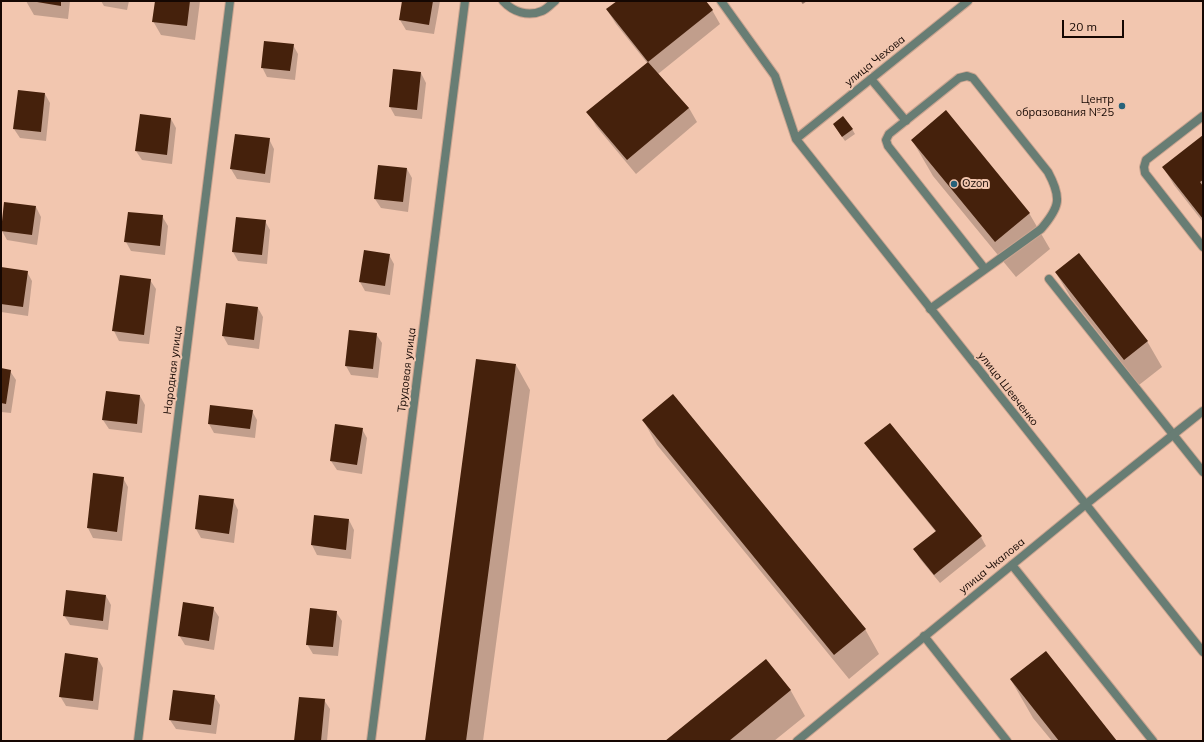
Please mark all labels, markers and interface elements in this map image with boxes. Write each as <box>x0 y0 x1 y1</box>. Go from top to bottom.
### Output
scale bar <box>1064 12 1126 38</box>
text: 20 m <box>1069 19 1097 34</box>
street label: улица Чехова <box>842 33 908 89</box>
place label: Центр образования №25 <box>1016 93 1114 119</box>
marker: Центр образования №25 <box>1117 101 1127 111</box>
place label: Ozon <box>962 177 989 191</box>
marker: Ozon <box>949 179 959 189</box>
street label: Народная улица <box>161 325 185 415</box>
street label: Трудовая улица <box>395 327 419 413</box>
street label: улица Шевченко <box>975 349 1041 429</box>
street label: улица Чкалова <box>956 535 1028 597</box>

